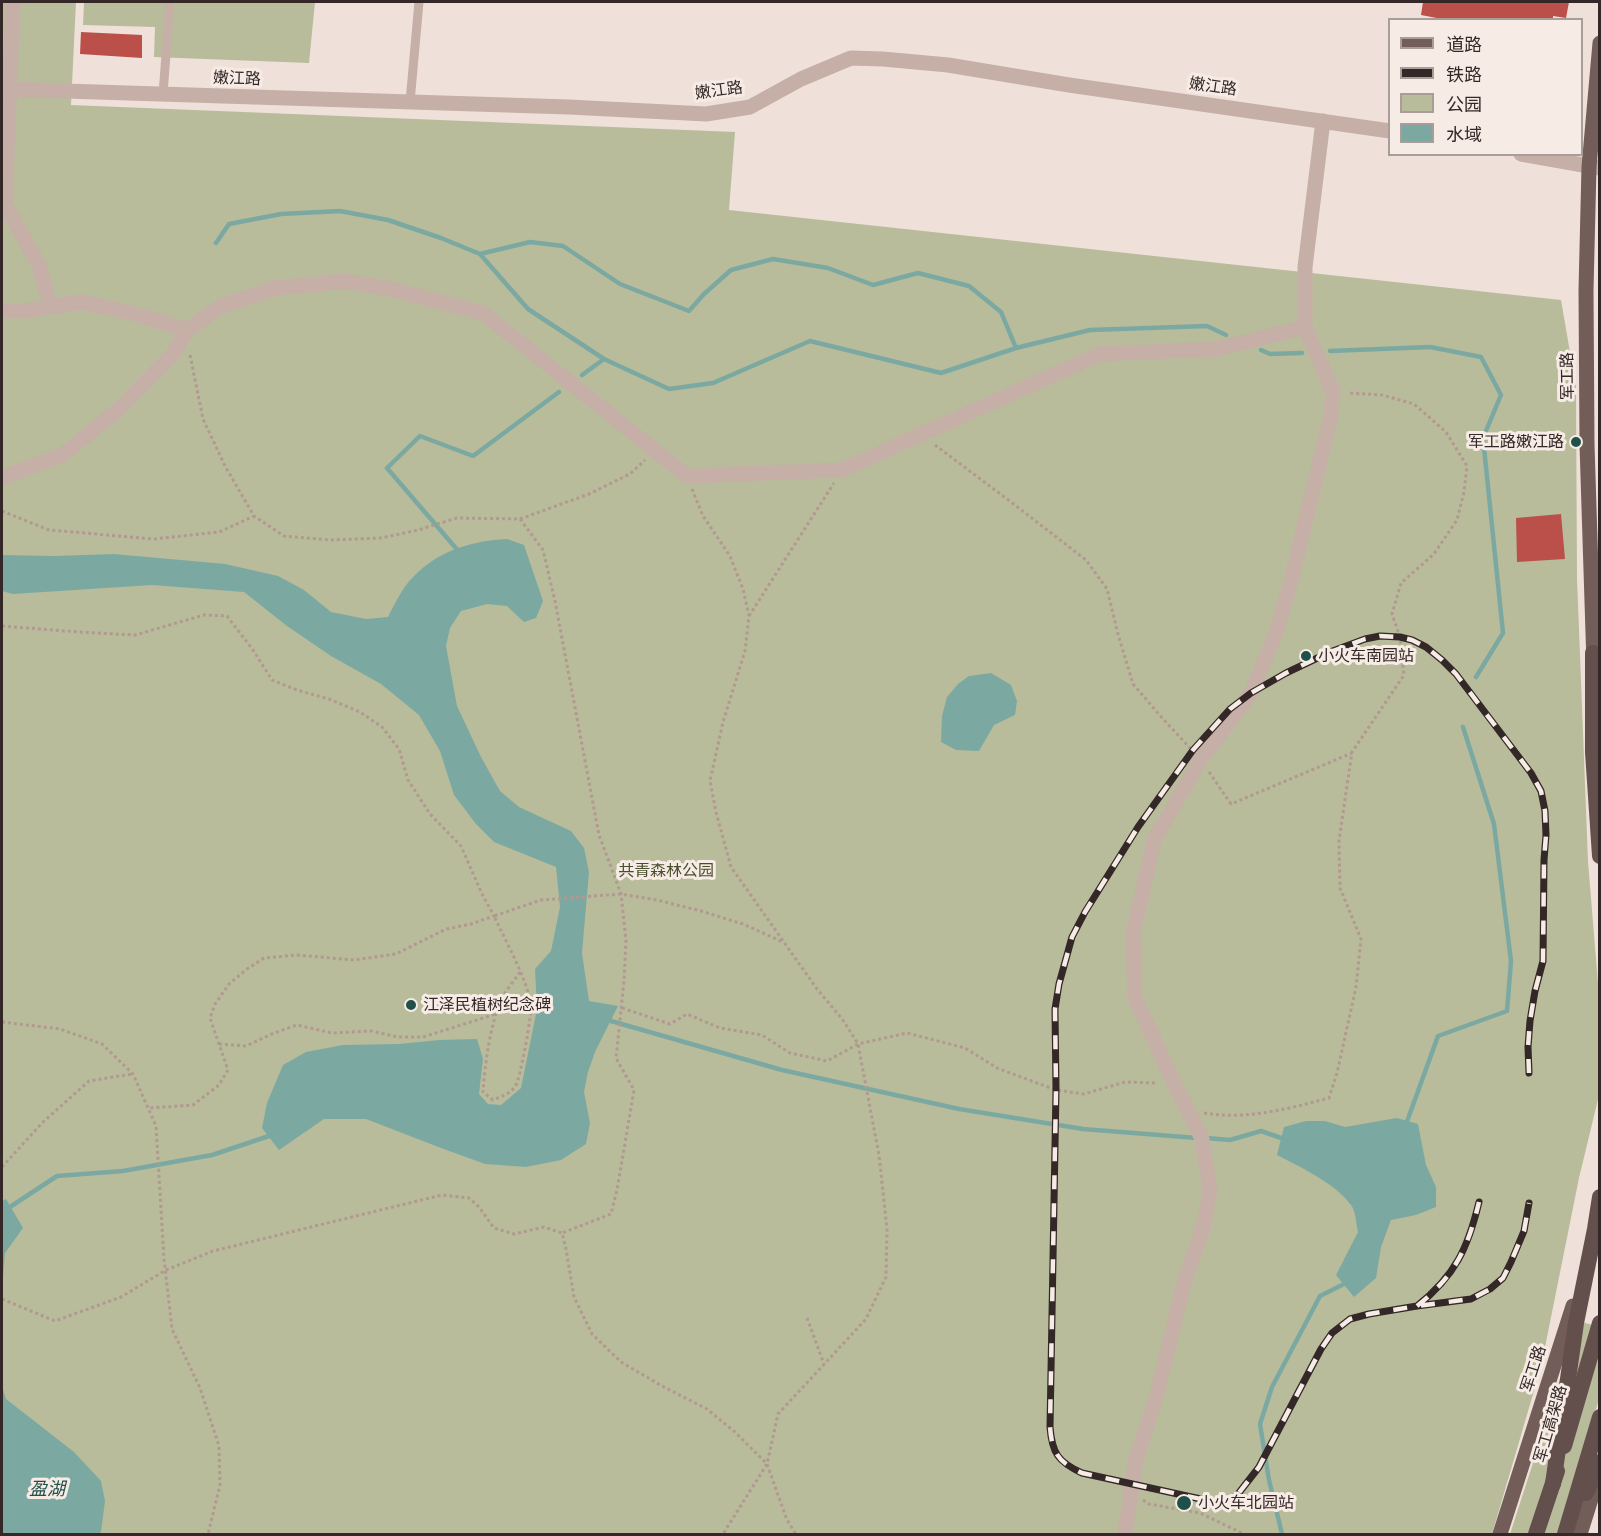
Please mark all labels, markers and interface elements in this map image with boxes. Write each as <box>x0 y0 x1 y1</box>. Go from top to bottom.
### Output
legend <box>1388 18 1583 156</box>
text: 道路 <box>1446 34 1482 56</box>
text: 铁路 <box>1446 64 1482 86</box>
street label: 嫩江路 <box>213 69 261 89</box>
street label: 嫩江路 <box>1188 74 1238 100</box>
street label: 嫩江路 <box>694 78 744 104</box>
text: 公园 <box>1446 94 1482 116</box>
text: 水域 <box>1446 124 1482 146</box>
street label: 军工路 <box>1558 352 1578 400</box>
place label: 军工路嫩江路 <box>1468 432 1564 452</box>
marker: 军工路嫩江路 <box>1569 435 1583 449</box>
place label: 小火车南园站 <box>1318 646 1414 666</box>
marker: 小火车南园站 <box>1299 649 1313 663</box>
park label: 共青森林公园 <box>618 861 714 881</box>
place label: 江泽民植树纪念碑 <box>423 995 551 1015</box>
marker: 江泽民植树纪念碑 <box>404 998 418 1012</box>
street label: 军工路 <box>1517 1343 1551 1395</box>
street label: 军工高架路 <box>1531 1383 1571 1465</box>
water label: 盈湖 <box>29 1479 65 1501</box>
place label: 小火车北园站 <box>1198 1493 1294 1513</box>
marker: 小火车北园站 <box>1175 1494 1193 1512</box>

